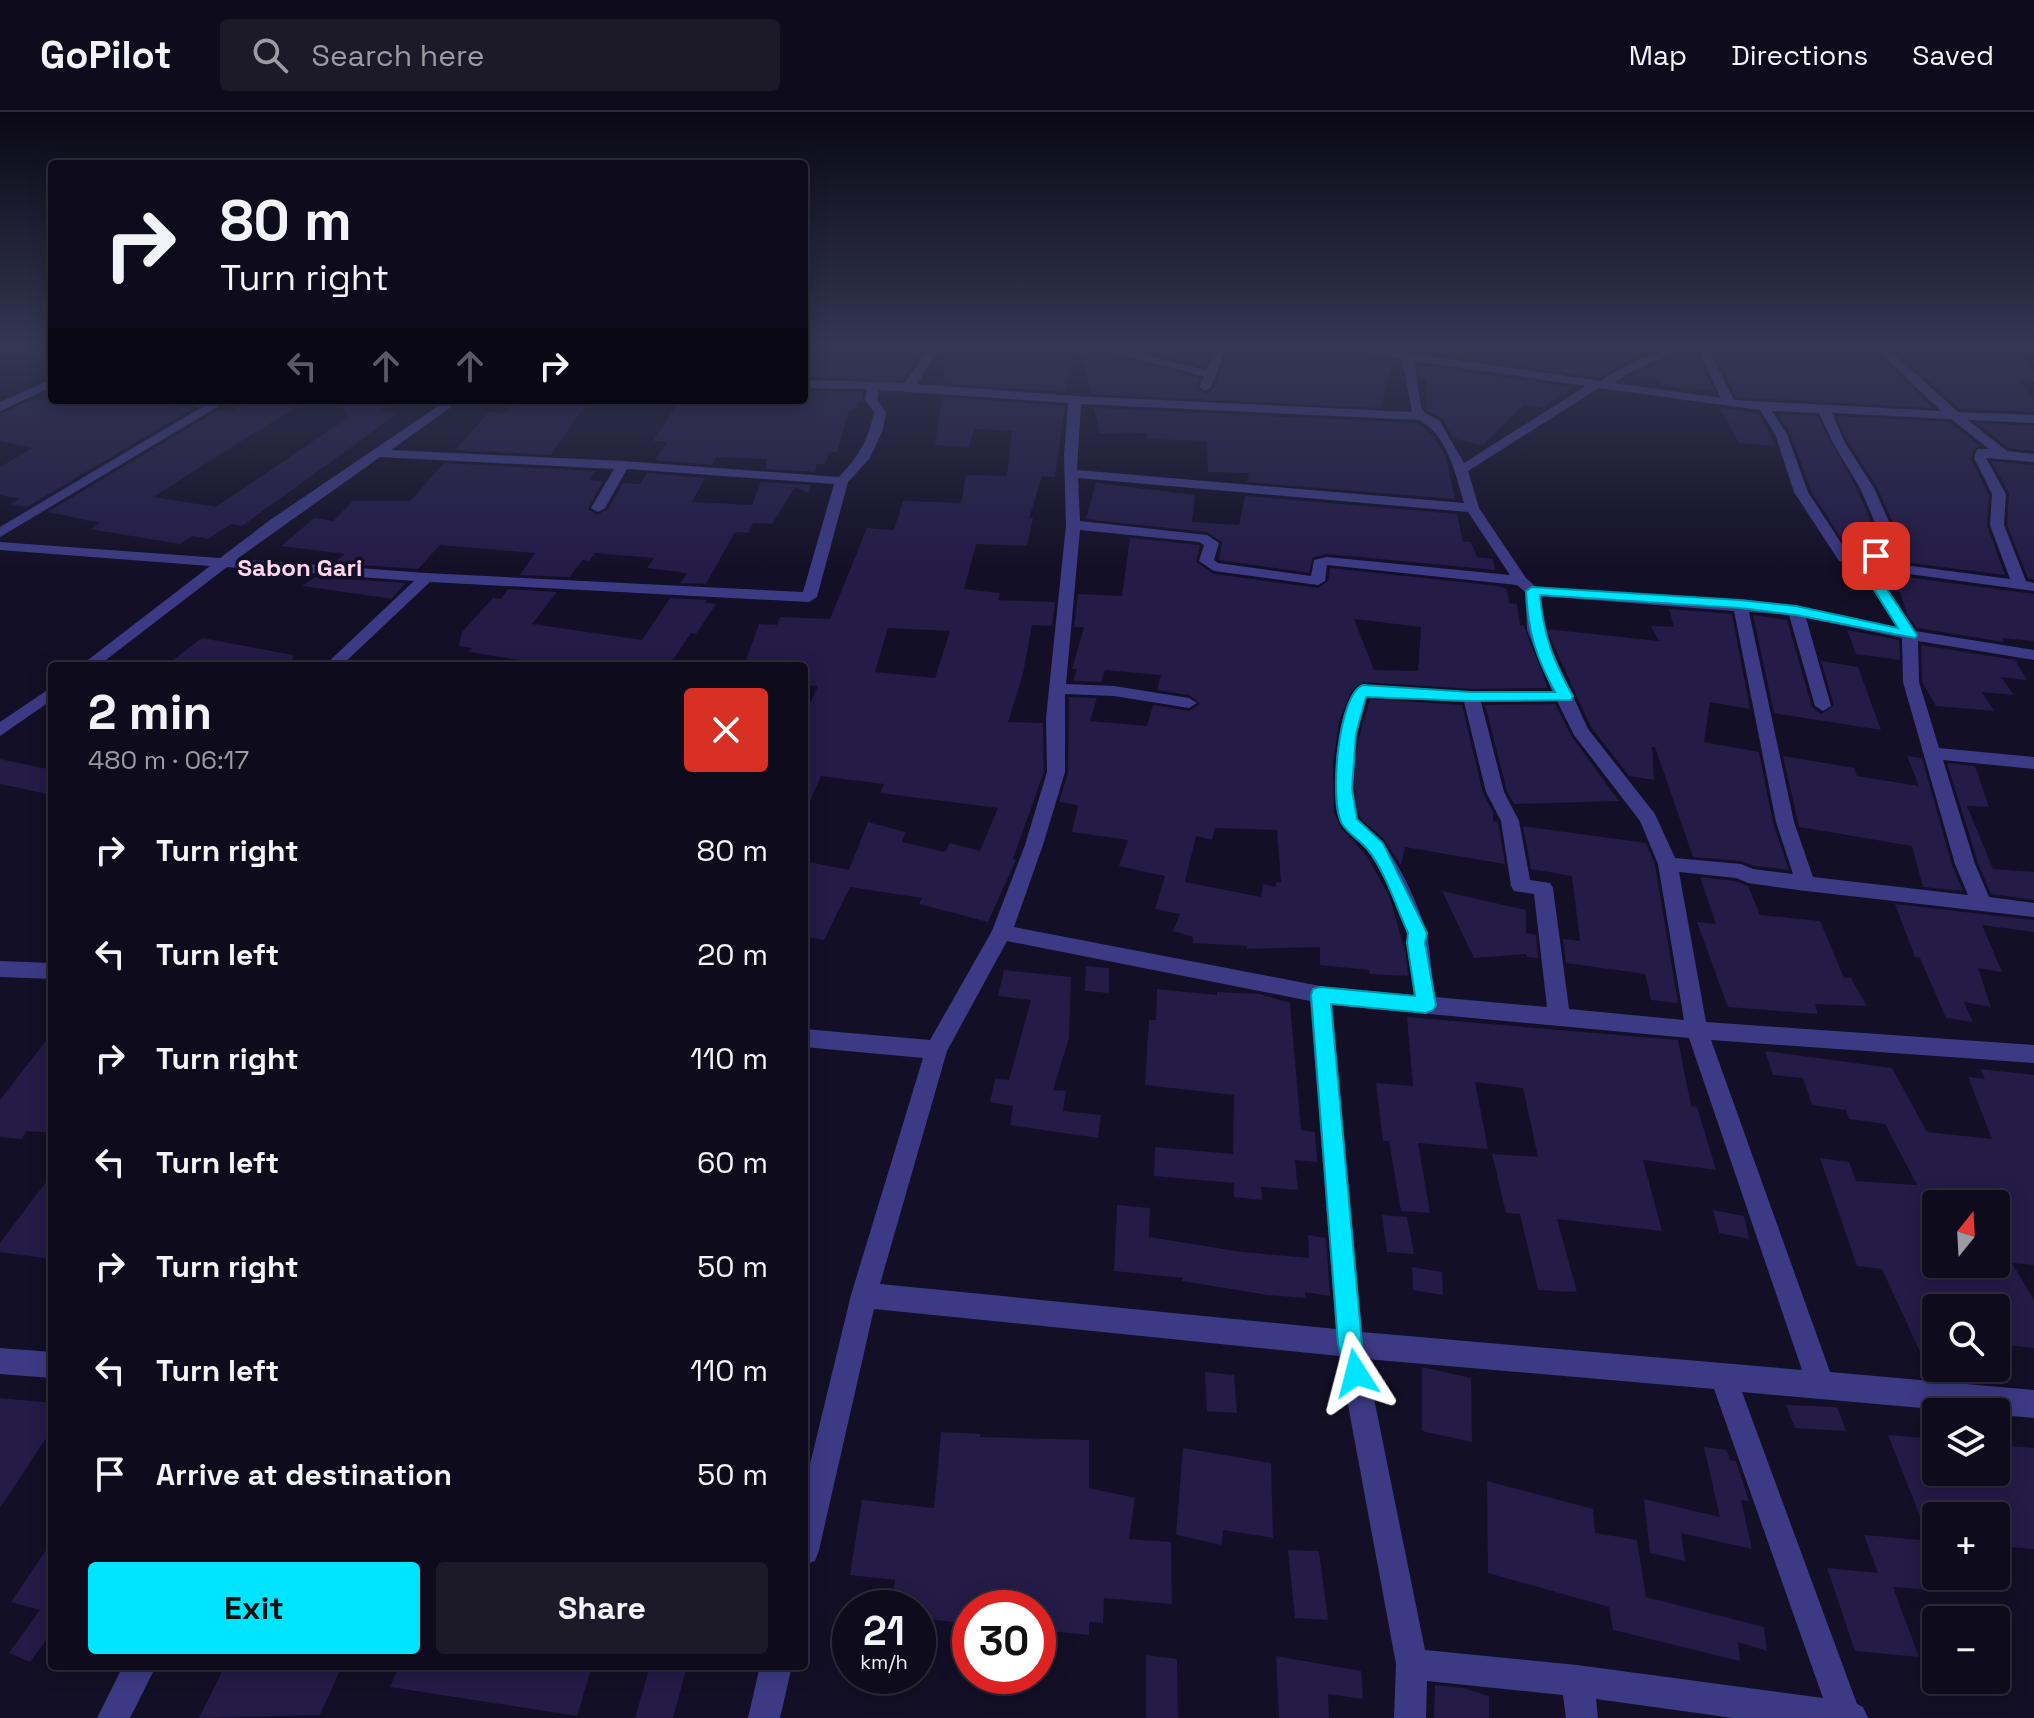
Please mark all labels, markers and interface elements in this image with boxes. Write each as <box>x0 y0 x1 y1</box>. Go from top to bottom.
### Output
search box <box>220 19 780 91</box>
text: GoPilot <box>40 31 172 79</box>
icon: search <box>248 33 292 77</box>
text: Search here <box>312 36 484 75</box>
text: Map <box>1629 37 1687 73</box>
text: Directions <box>1731 37 1868 73</box>
text: Saved <box>1912 37 1994 73</box>
text: 80 m <box>220 185 352 256</box>
icon: right <box>88 192 192 296</box>
text: Turn right <box>220 255 389 301</box>
icon: left <box>280 344 324 388</box>
icon: ahead <box>364 344 408 388</box>
icon: ahead <box>448 344 492 388</box>
icon: right <box>532 344 576 388</box>
pin <box>1842 522 1910 590</box>
icon: arrive <box>1854 534 1898 578</box>
district label: Sabon Gari <box>238 552 362 583</box>
text: 2 min <box>88 682 212 743</box>
button: close <box>684 688 768 772</box>
text: 480 m · 06:17 <box>88 743 249 777</box>
icon: right <box>88 828 132 872</box>
text: Turn right <box>156 831 299 870</box>
text: 80 m <box>697 831 768 870</box>
icon: left <box>88 932 132 976</box>
text: Turn left <box>156 935 279 974</box>
text: 20 m <box>697 935 768 974</box>
icon: right <box>88 1036 132 1080</box>
text: Turn right <box>156 1039 299 1078</box>
text: 110 m <box>690 1039 768 1078</box>
icon: left <box>88 1140 132 1184</box>
text: Turn left <box>156 1143 279 1182</box>
text: 60 m <box>697 1143 768 1182</box>
north arrow <box>1922 1190 2010 1278</box>
map controls <box>1922 1190 2010 1694</box>
icon: right <box>88 1244 132 1288</box>
text: Turn right <box>156 1247 299 1286</box>
text: 50 m <box>697 1247 768 1286</box>
button: search <box>1922 1294 2010 1382</box>
position arrow <box>1314 1331 1398 1415</box>
icon: left <box>88 1348 132 1392</box>
text: Turn left <box>156 1351 279 1390</box>
text: 110 m <box>690 1351 768 1390</box>
button: layers <box>1922 1398 2010 1486</box>
icon: arrive <box>88 1452 132 1496</box>
text: Arrive at destination <box>156 1455 452 1494</box>
text: 50 m <box>697 1455 768 1494</box>
button: + <box>1922 1502 2010 1590</box>
button: Exit <box>88 1562 420 1654</box>
button: Share <box>436 1562 768 1654</box>
speed limit sign: 30 <box>952 1590 1056 1694</box>
text: 21 <box>863 1606 905 1657</box>
button: − <box>1922 1606 2010 1694</box>
text: km/h <box>860 1649 908 1675</box>

